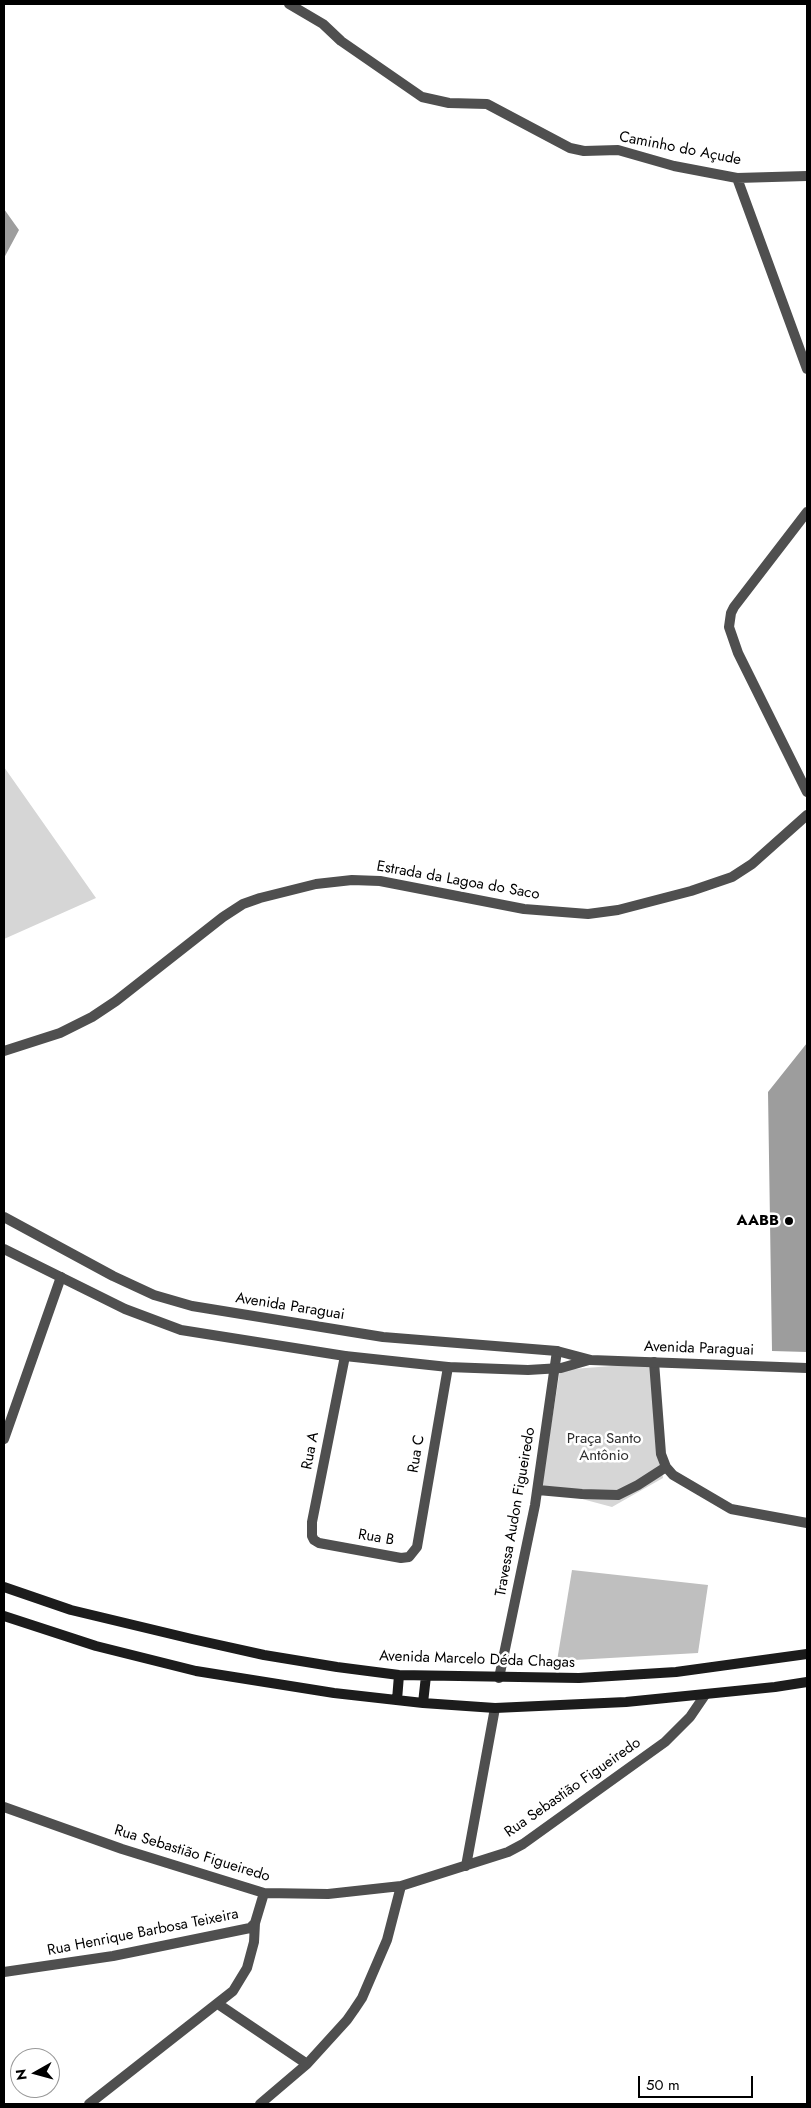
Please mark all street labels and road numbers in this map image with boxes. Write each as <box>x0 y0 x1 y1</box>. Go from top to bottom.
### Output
street label: Caminho do Açude <box>617 128 743 170</box>
street label: Estrada da Lagoa do Saco <box>375 858 541 904</box>
street label: Avenida Paraguai <box>234 1289 346 1325</box>
street label: Avenida Paraguai <box>644 1338 754 1360</box>
street label: Travessa Audon Figueiredo <box>492 1426 540 1598</box>
street label: Rua A <box>299 1431 323 1471</box>
street label: Rua C <box>405 1434 429 1474</box>
street label: Rua B <box>357 1526 395 1550</box>
street label: Avenida Marcelo Déda Chagas <box>379 1648 575 1672</box>
street label: Rua Sebastião Figueiredo <box>501 1734 645 1842</box>
street label: Rua Sebastião Figueiredo <box>112 1822 272 1886</box>
street label: Rua Henrique Barbosa Teixeira <box>46 1906 240 1960</box>

